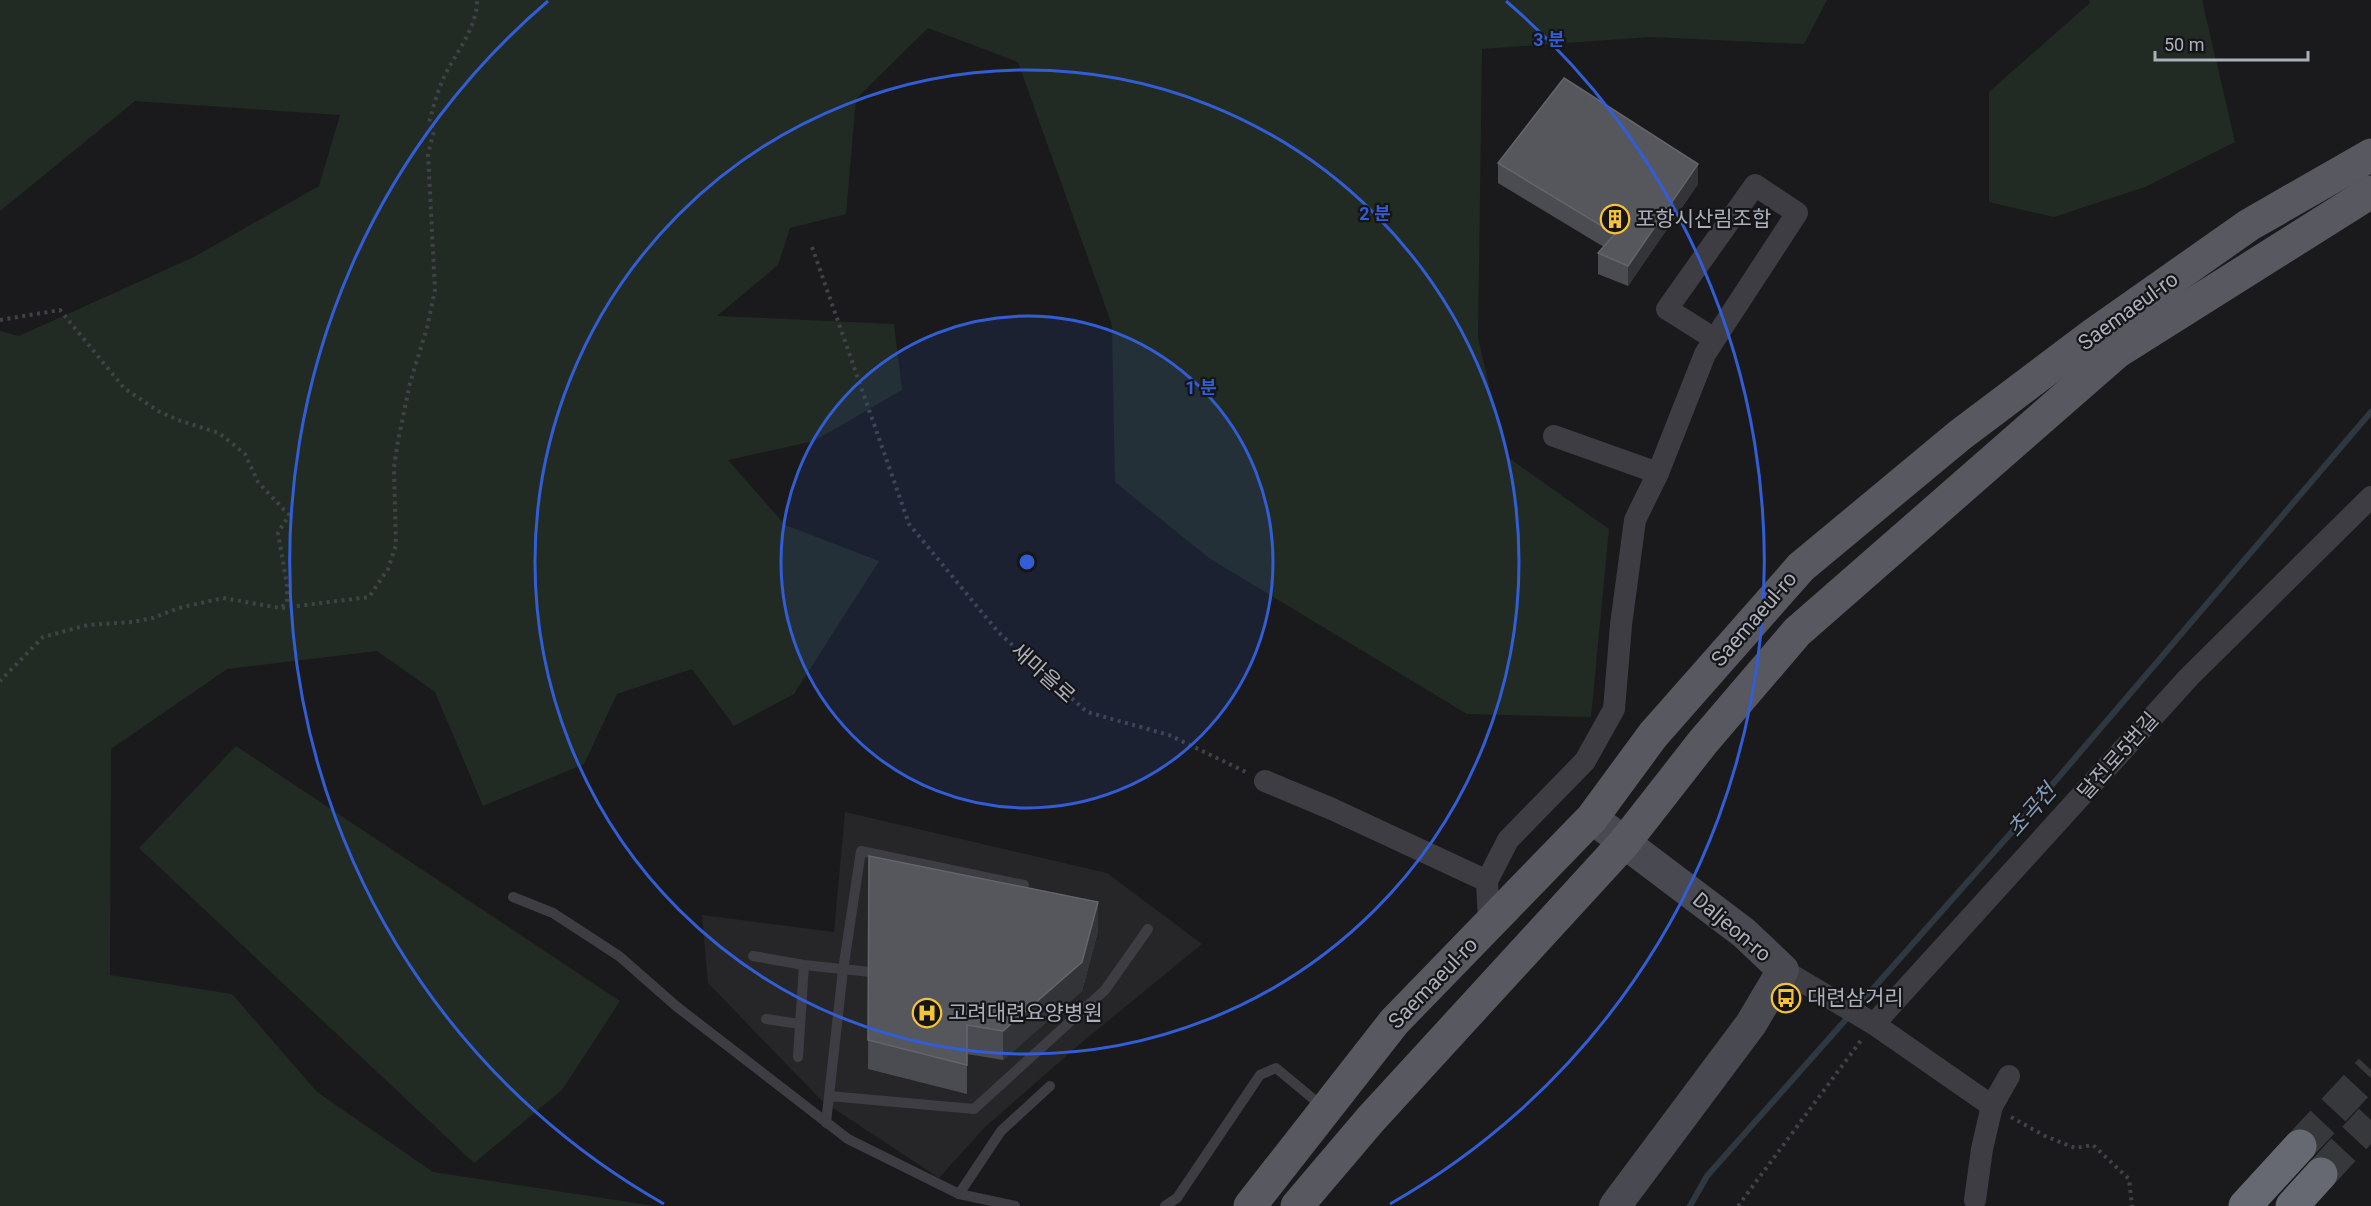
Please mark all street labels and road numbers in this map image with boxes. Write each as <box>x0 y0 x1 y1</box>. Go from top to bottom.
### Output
street label: Saemaeul-ro <box>2073 267 2183 355</box>
street label: Saemaeul-ro <box>1706 567 1802 671</box>
street label: 새마을로 <box>1006 638 1080 708</box>
street label: 달전로5번길 <box>2073 708 2163 804</box>
street label: Daljeon-ro <box>1688 887 1776 967</box>
street label: Saemaeul-ro <box>1384 932 1482 1034</box>

